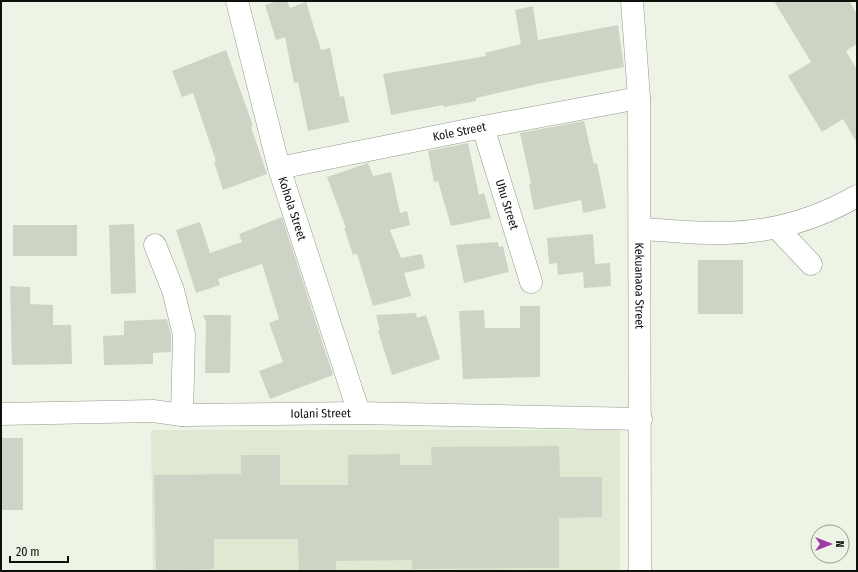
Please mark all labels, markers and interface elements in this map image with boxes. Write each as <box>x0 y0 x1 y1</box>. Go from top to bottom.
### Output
street label: Kole Street <box>432 120 487 144</box>
street label: Kohola Street <box>275 175 309 243</box>
street label: Uhu Street <box>493 177 521 231</box>
street label: Kekuanaoa Street <box>632 242 646 329</box>
street label: Iolani Street <box>291 406 351 421</box>
north arrow <box>810 524 850 564</box>
scale bar <box>10 538 68 564</box>
text: N <box>833 541 846 547</box>
text: 20 m <box>16 545 40 559</box>

